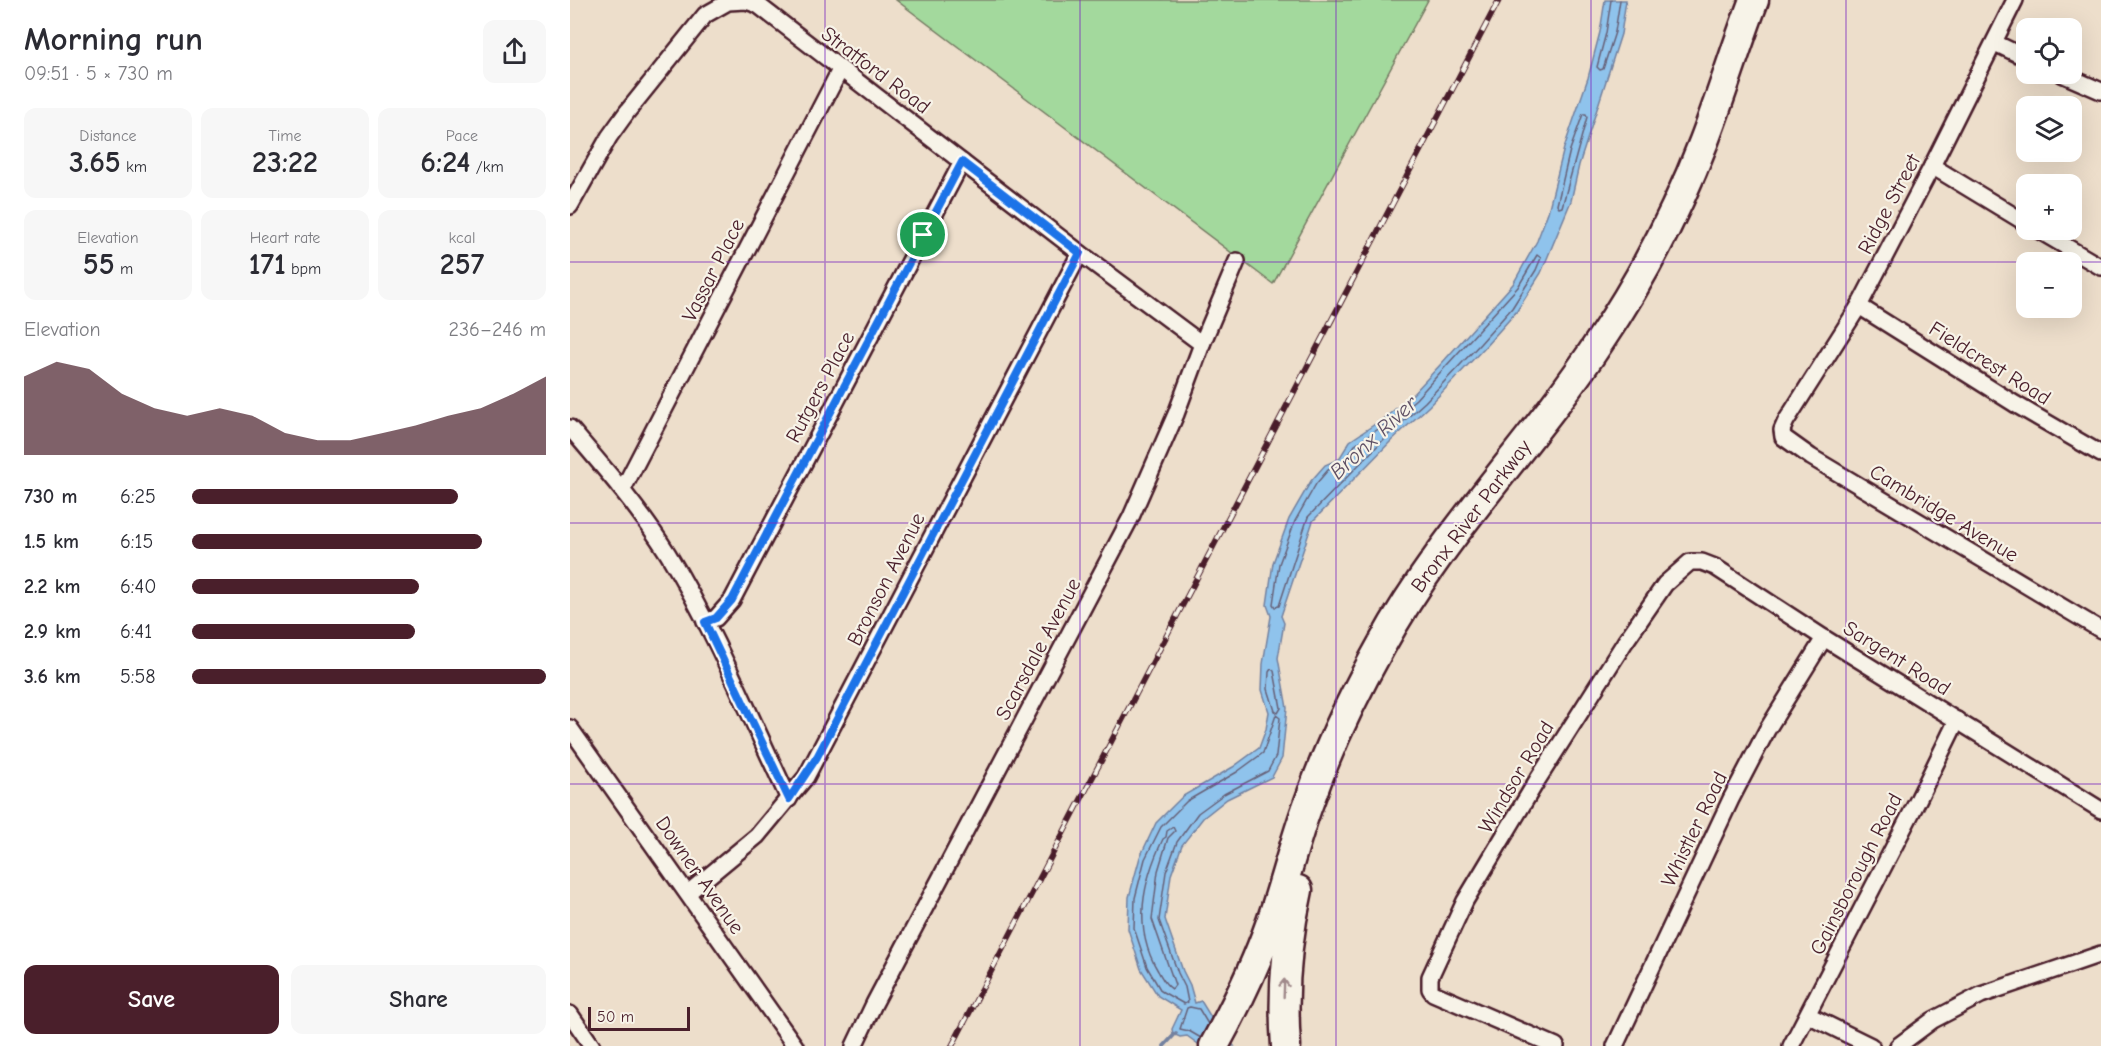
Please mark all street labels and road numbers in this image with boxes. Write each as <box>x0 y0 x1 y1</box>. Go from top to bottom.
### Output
street label: Stratford Road <box>817 21 935 119</box>
street label: Ridge Street <box>1853 149 1926 258</box>
street label: Vassar Place <box>677 215 749 325</box>
street label: Fieldcrest Road <box>1925 316 2055 410</box>
street label: Rutgers Place <box>781 327 859 447</box>
street label: Bronx River Parkway <box>1406 435 1537 597</box>
street label: Cambridge Avenue <box>1865 459 2023 567</box>
street label: Bronson Avenue <box>842 508 930 650</box>
street label: Scarsdale Avenue <box>990 574 1086 724</box>
street label: Sargent Road <box>1839 616 1955 700</box>
street label: Windsor Road <box>1473 717 1559 837</box>
street label: Whistler Road <box>1656 768 1732 890</box>
street label: Gainsborough Road <box>1805 789 1907 959</box>
street label: Downer Avenue <box>651 812 749 938</box>

